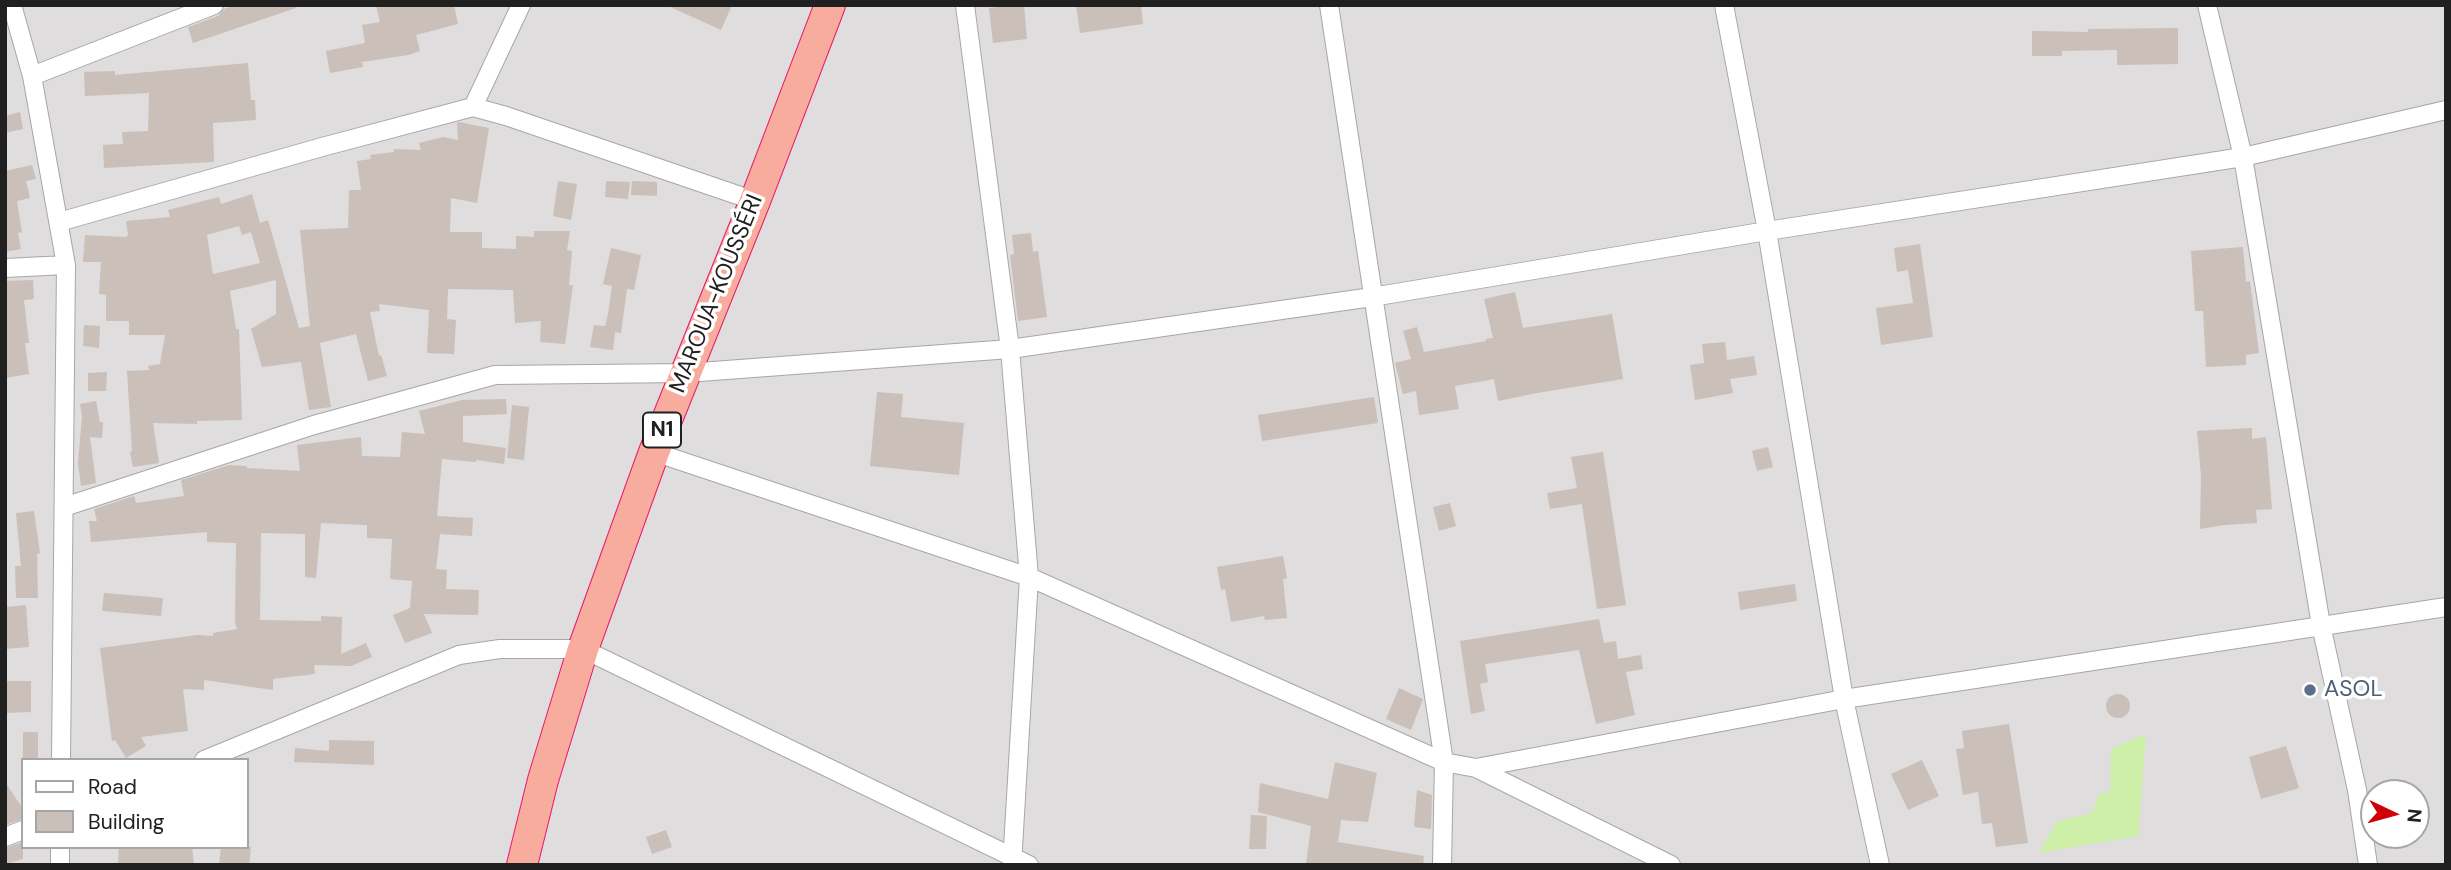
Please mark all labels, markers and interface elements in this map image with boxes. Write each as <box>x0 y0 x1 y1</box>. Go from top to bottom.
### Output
street label: MAROUA-KOUSSÉRI <box>665 191 769 397</box>
road number: N1 <box>643 412 681 448</box>
place label: ASOL <box>2324 676 2383 704</box>
marker: ASOL <box>2302 682 2318 698</box>
legend <box>21 758 248 849</box>
text: Road <box>88 773 137 801</box>
north arrow <box>2360 779 2430 849</box>
text: Building <box>88 808 164 836</box>
text: N <box>2401 808 2427 824</box>

